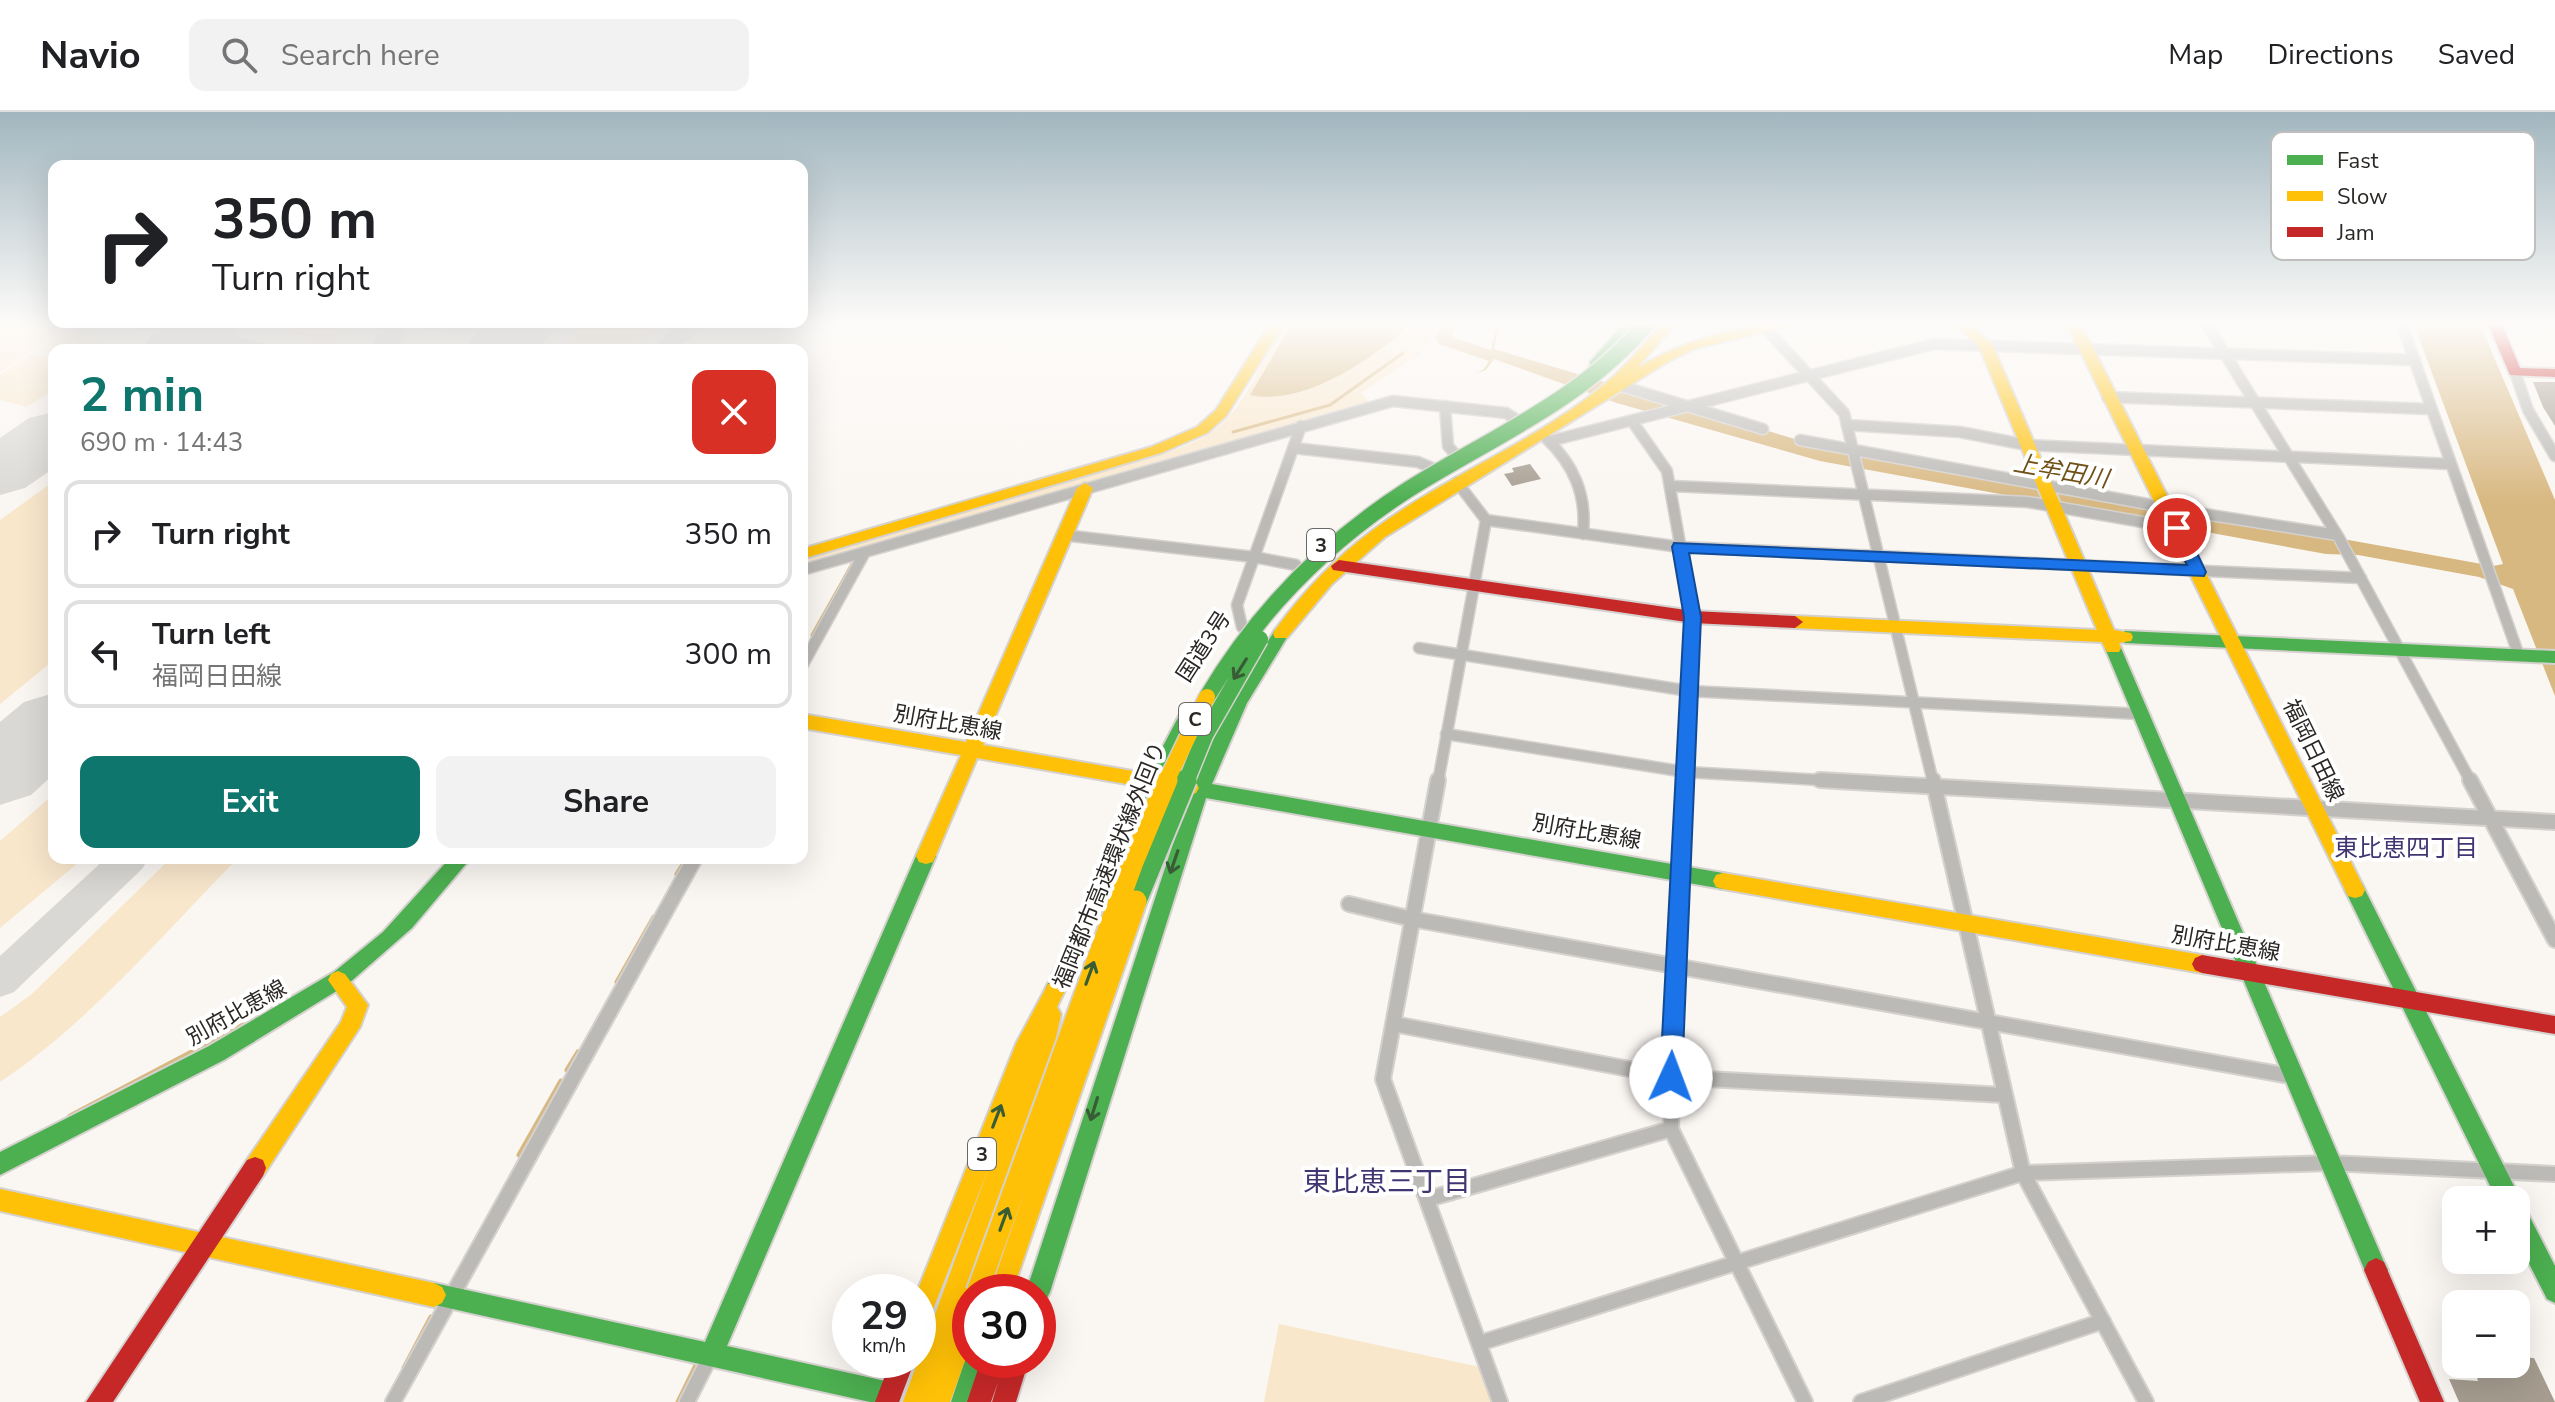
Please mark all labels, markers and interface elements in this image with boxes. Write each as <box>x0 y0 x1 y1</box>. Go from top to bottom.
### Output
search box <box>189 19 749 91</box>
text: Navio <box>40 30 141 81</box>
icon: search <box>217 33 261 77</box>
text: Search here <box>281 35 440 76</box>
text: Map <box>2168 36 2223 74</box>
text: Directions <box>2267 36 2394 74</box>
text: Saved <box>2438 36 2515 74</box>
legend <box>2271 132 2535 260</box>
text: Fast <box>2337 146 2379 176</box>
text: 350 m <box>212 181 377 258</box>
text: Slow <box>2337 182 2388 212</box>
icon: right <box>80 192 184 296</box>
text: Jam <box>2336 218 2375 248</box>
text: Turn right <box>212 254 369 303</box>
text: 2 min <box>80 362 204 428</box>
button: close <box>692 370 776 454</box>
text: 690 m · 14:43 <box>80 425 243 460</box>
water label: 上牟田川 <box>2011 447 2114 496</box>
pin <box>2143 494 2211 562</box>
icon: arrive <box>2155 506 2199 550</box>
icon: right <box>84 512 128 556</box>
text: Turn right <box>152 514 290 555</box>
text: 350 m <box>685 514 772 555</box>
road number: 3 <box>1307 529 1335 561</box>
street label: 国道3号 <box>1170 605 1238 688</box>
text: Turn left <box>152 614 270 655</box>
icon: left <box>84 632 128 676</box>
text: 300 m <box>685 634 772 675</box>
one-way arrow <box>1232 658 1249 680</box>
text: 福岡日田線 <box>152 659 282 694</box>
street label: 福岡日田線 <box>2276 694 2351 806</box>
street label: 別府比恵線 <box>891 699 1005 747</box>
road number: C <box>1179 703 1211 735</box>
street label: 福岡都市高速環状線外回り <box>1047 737 1173 993</box>
button: Exit <box>80 756 420 848</box>
button: Share <box>436 756 776 848</box>
street label: 別府比恵線 <box>1530 808 1644 856</box>
district label: 東比恵四丁目 <box>2334 832 2478 864</box>
one-way arrow <box>1166 849 1180 874</box>
street label: 別府比恵線 <box>2169 920 2283 968</box>
one-way arrow <box>1084 961 1099 986</box>
street label: 別府比恵線 <box>181 973 292 1053</box>
position arrow <box>1629 1035 1713 1119</box>
one-way arrow <box>1086 1096 1101 1122</box>
one-way arrow <box>991 1104 1005 1129</box>
road number: 3 <box>968 1138 996 1170</box>
district label: 東比恵三丁目 <box>1303 1163 1471 1201</box>
map controls <box>2442 1186 2530 1378</box>
button: + <box>2442 1186 2530 1274</box>
one-way arrow <box>998 1207 1012 1232</box>
speed limit sign: 30 <box>952 1274 1056 1378</box>
text: 29 <box>860 1289 908 1343</box>
button: − <box>2442 1290 2530 1378</box>
text: km/h <box>862 1332 906 1359</box>

